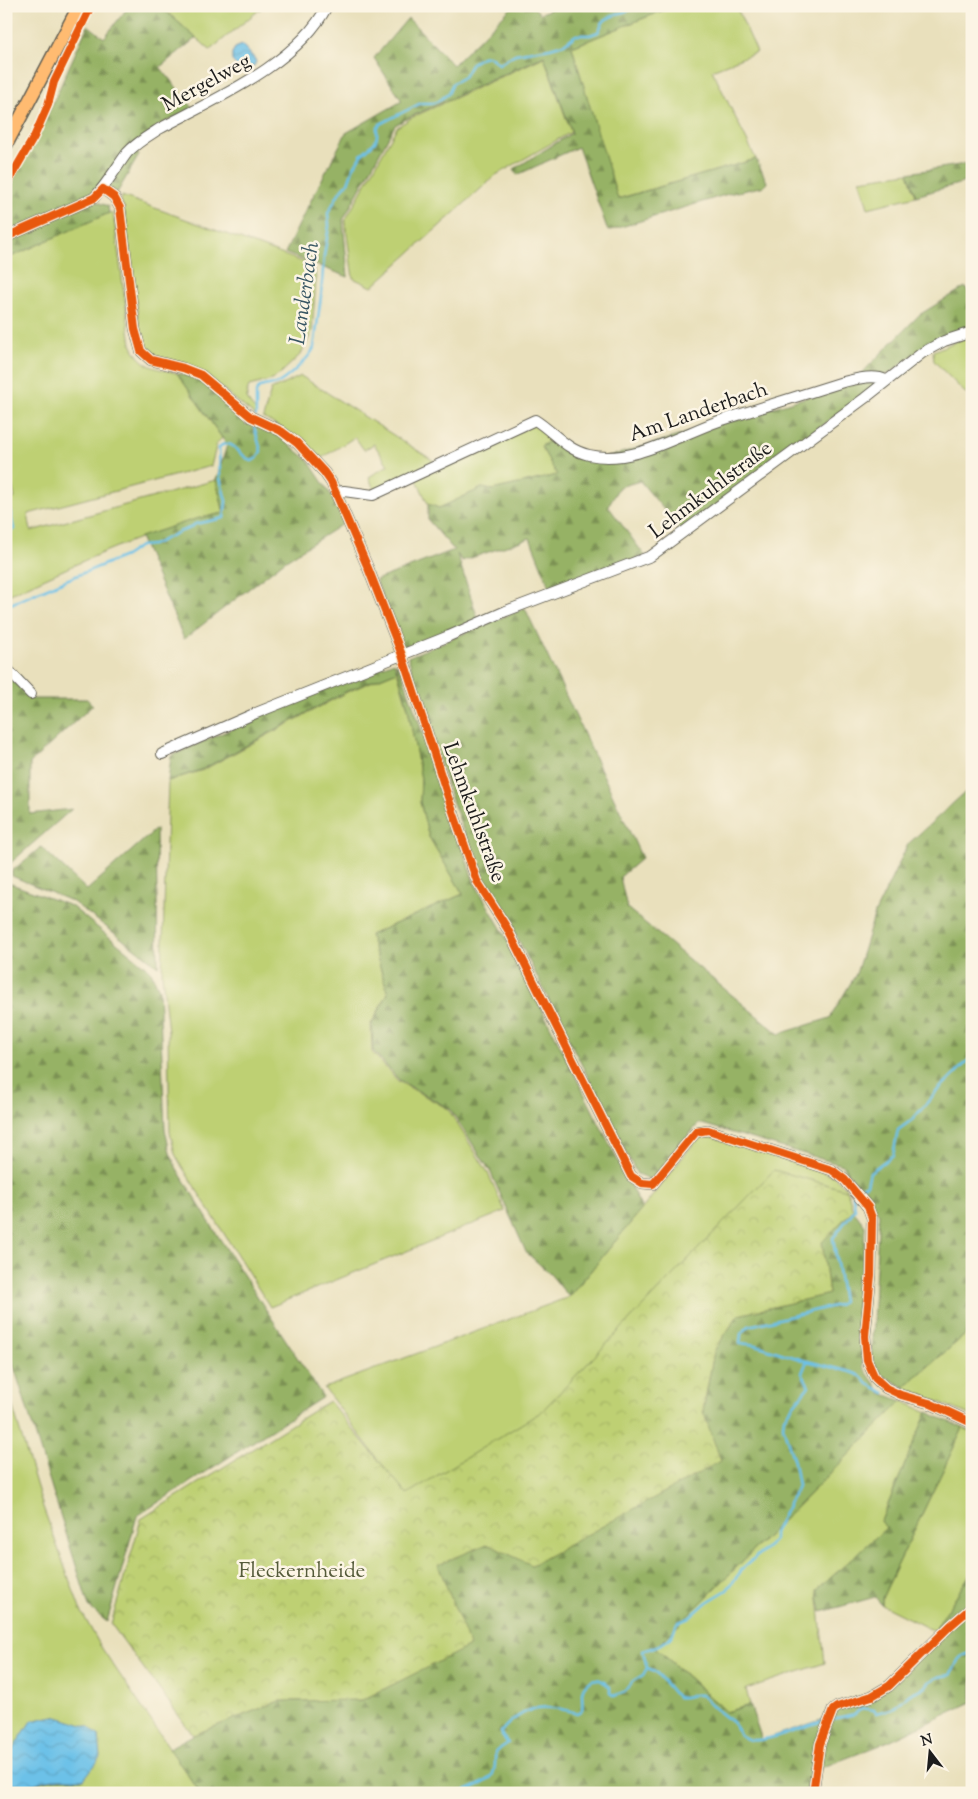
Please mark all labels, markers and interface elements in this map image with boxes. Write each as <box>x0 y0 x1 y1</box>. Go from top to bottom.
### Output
street label: Mergelweg <box>157 47 257 120</box>
water label: Landerbach <box>283 240 329 347</box>
street label: Am Landerbach <box>625 375 772 451</box>
street label: Lehmkuhlstraße <box>643 434 779 547</box>
street label: Lehmkuhlstraße <box>434 738 512 887</box>
park label: Fleckernheide <box>239 1557 365 1587</box>
north arrow <box>906 1726 956 1776</box>
text: N <box>919 1730 935 1753</box>

